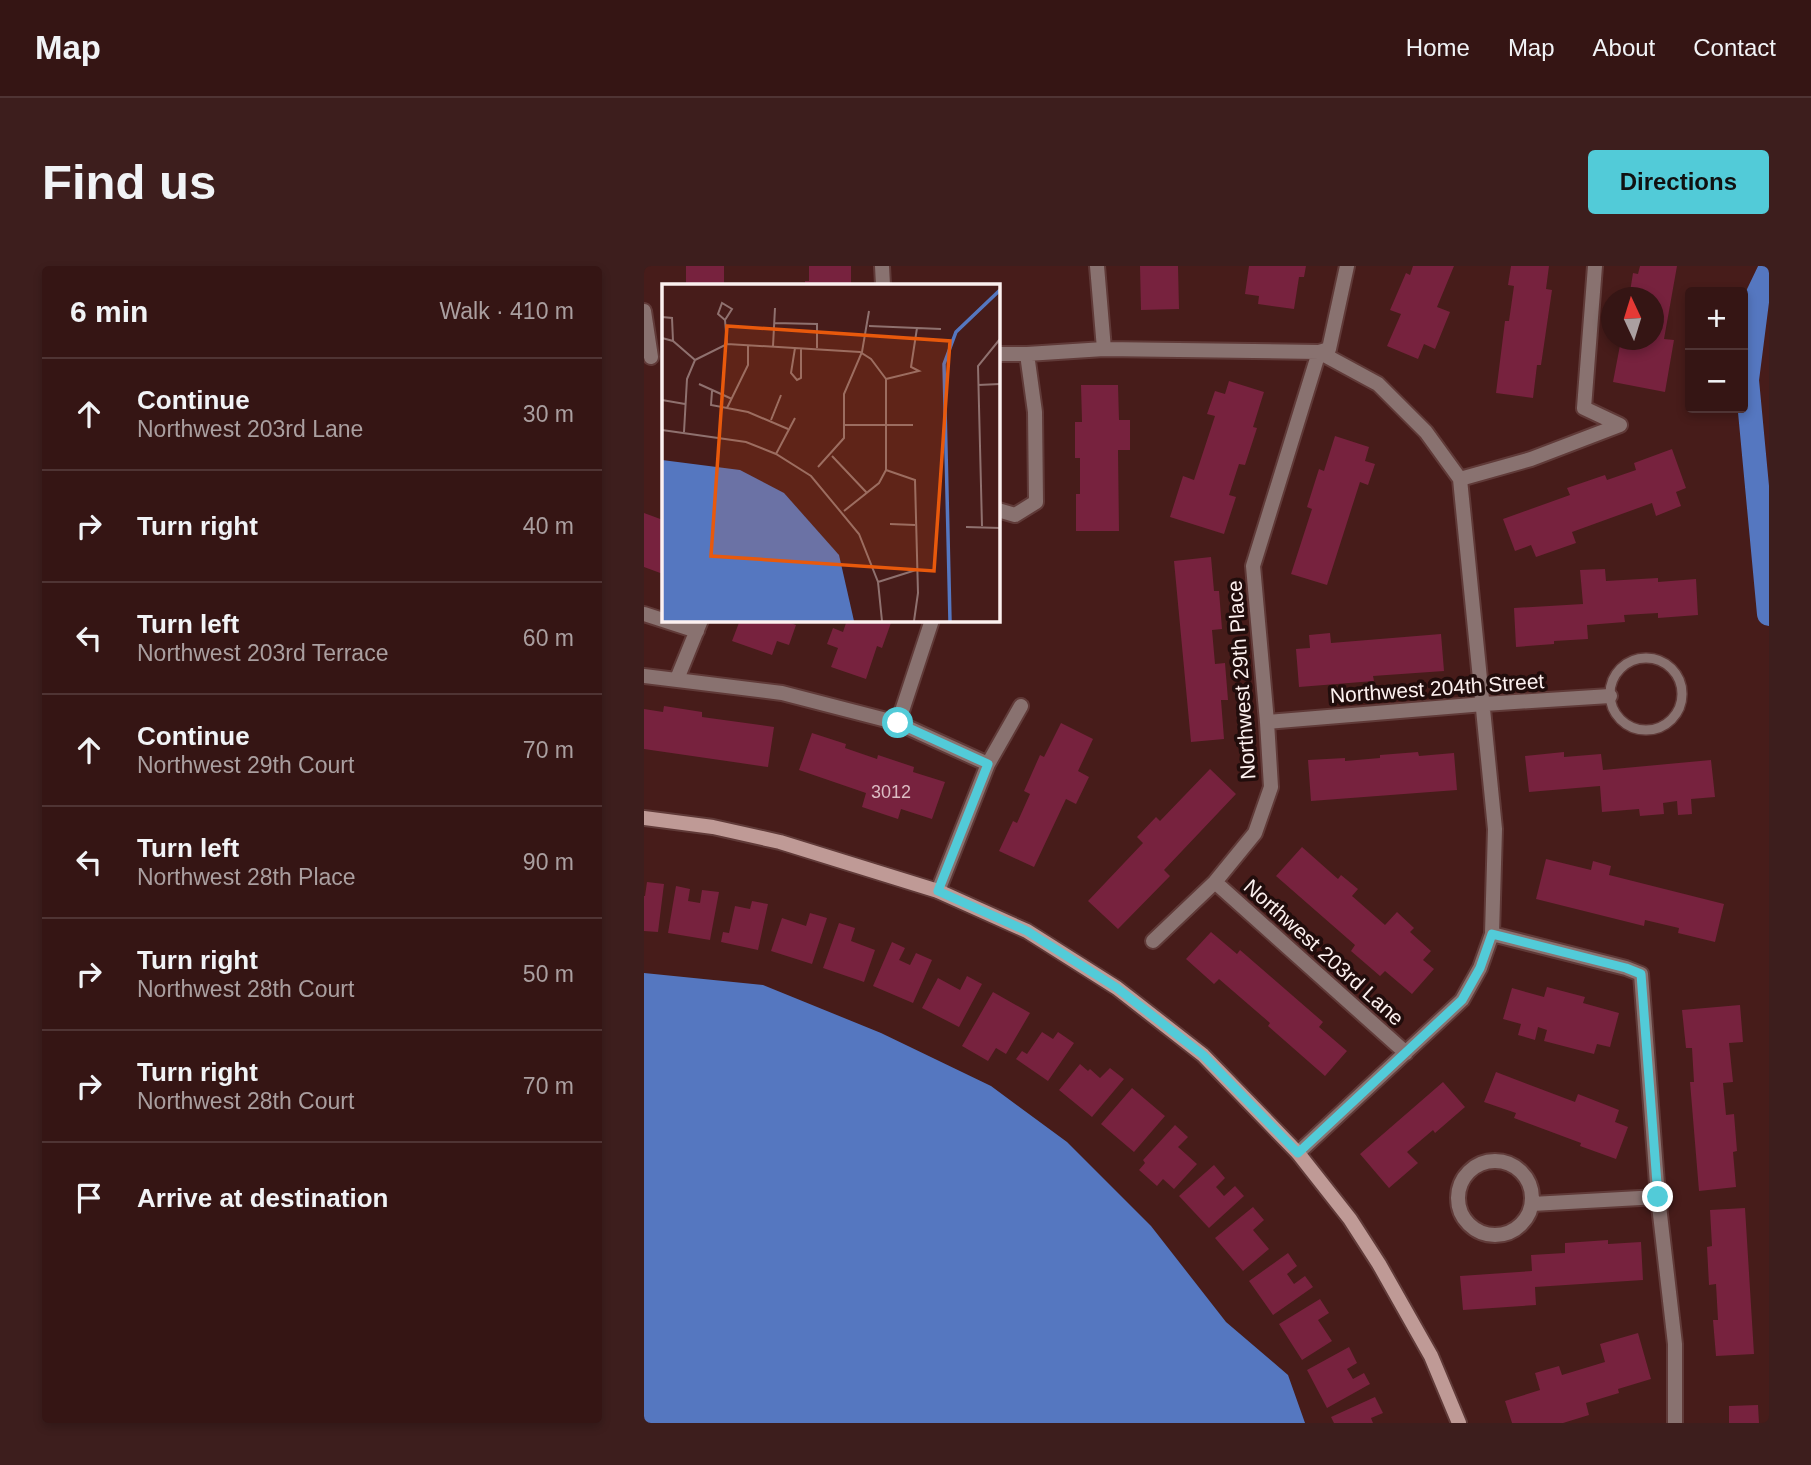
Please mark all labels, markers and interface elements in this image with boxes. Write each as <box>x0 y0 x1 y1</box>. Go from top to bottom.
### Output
text: Map <box>35 29 101 66</box>
text: Home <box>1406 34 1470 61</box>
text: Map <box>1508 34 1555 61</box>
text: About <box>1593 34 1655 61</box>
text: Contact <box>1693 34 1776 61</box>
button: Directions <box>1588 150 1769 214</box>
text: Find us <box>42 155 216 209</box>
inset map <box>662 284 999 621</box>
north arrow <box>1601 287 1664 350</box>
map controls <box>1685 287 1748 413</box>
button: + <box>1685 287 1748 350</box>
text: 6 min <box>70 295 148 328</box>
text: Walk · 410 m <box>439 298 574 324</box>
button: − <box>1685 350 1748 413</box>
text: Continue <box>137 385 250 415</box>
icon: ahead <box>70 395 108 433</box>
text: 30 m <box>523 401 574 427</box>
text: Northwest 203rd Lane <box>137 416 363 442</box>
icon: right <box>70 507 108 545</box>
text: Turn right <box>137 511 258 541</box>
text: 40 m <box>523 513 574 539</box>
street label: Northwest 29th Place <box>1223 580 1259 780</box>
text: Turn left <box>137 609 239 639</box>
icon: left <box>70 619 108 657</box>
text: 60 m <box>523 625 574 651</box>
text: Northwest 203rd Terrace <box>137 640 388 666</box>
street label: Northwest 204th Street <box>1329 669 1545 707</box>
route start <box>882 707 913 738</box>
text: Continue <box>137 721 250 751</box>
icon: ahead <box>70 731 108 769</box>
text: 70 m <box>523 737 574 763</box>
text: Northwest 29th Court <box>137 752 354 778</box>
house number: 3012 <box>871 782 911 802</box>
text: Turn left <box>137 833 239 863</box>
icon: left <box>70 843 108 881</box>
text: 90 m <box>523 849 574 875</box>
text: Northwest 28th Place <box>137 864 356 890</box>
street label: Northwest 203rd Lane <box>1240 874 1408 1030</box>
text: Turn right <box>137 945 258 975</box>
icon: right <box>70 955 108 993</box>
text: 50 m <box>523 961 574 987</box>
text: Northwest 28th Court <box>137 976 354 1002</box>
text: Turn right <box>137 1057 258 1087</box>
icon: right <box>70 1067 108 1105</box>
text: 70 m <box>523 1073 574 1099</box>
text: Northwest 28th Court <box>137 1088 354 1114</box>
icon: arrive <box>70 1179 108 1217</box>
route end <box>1642 1181 1673 1212</box>
text: Arrive at destination <box>137 1183 388 1213</box>

